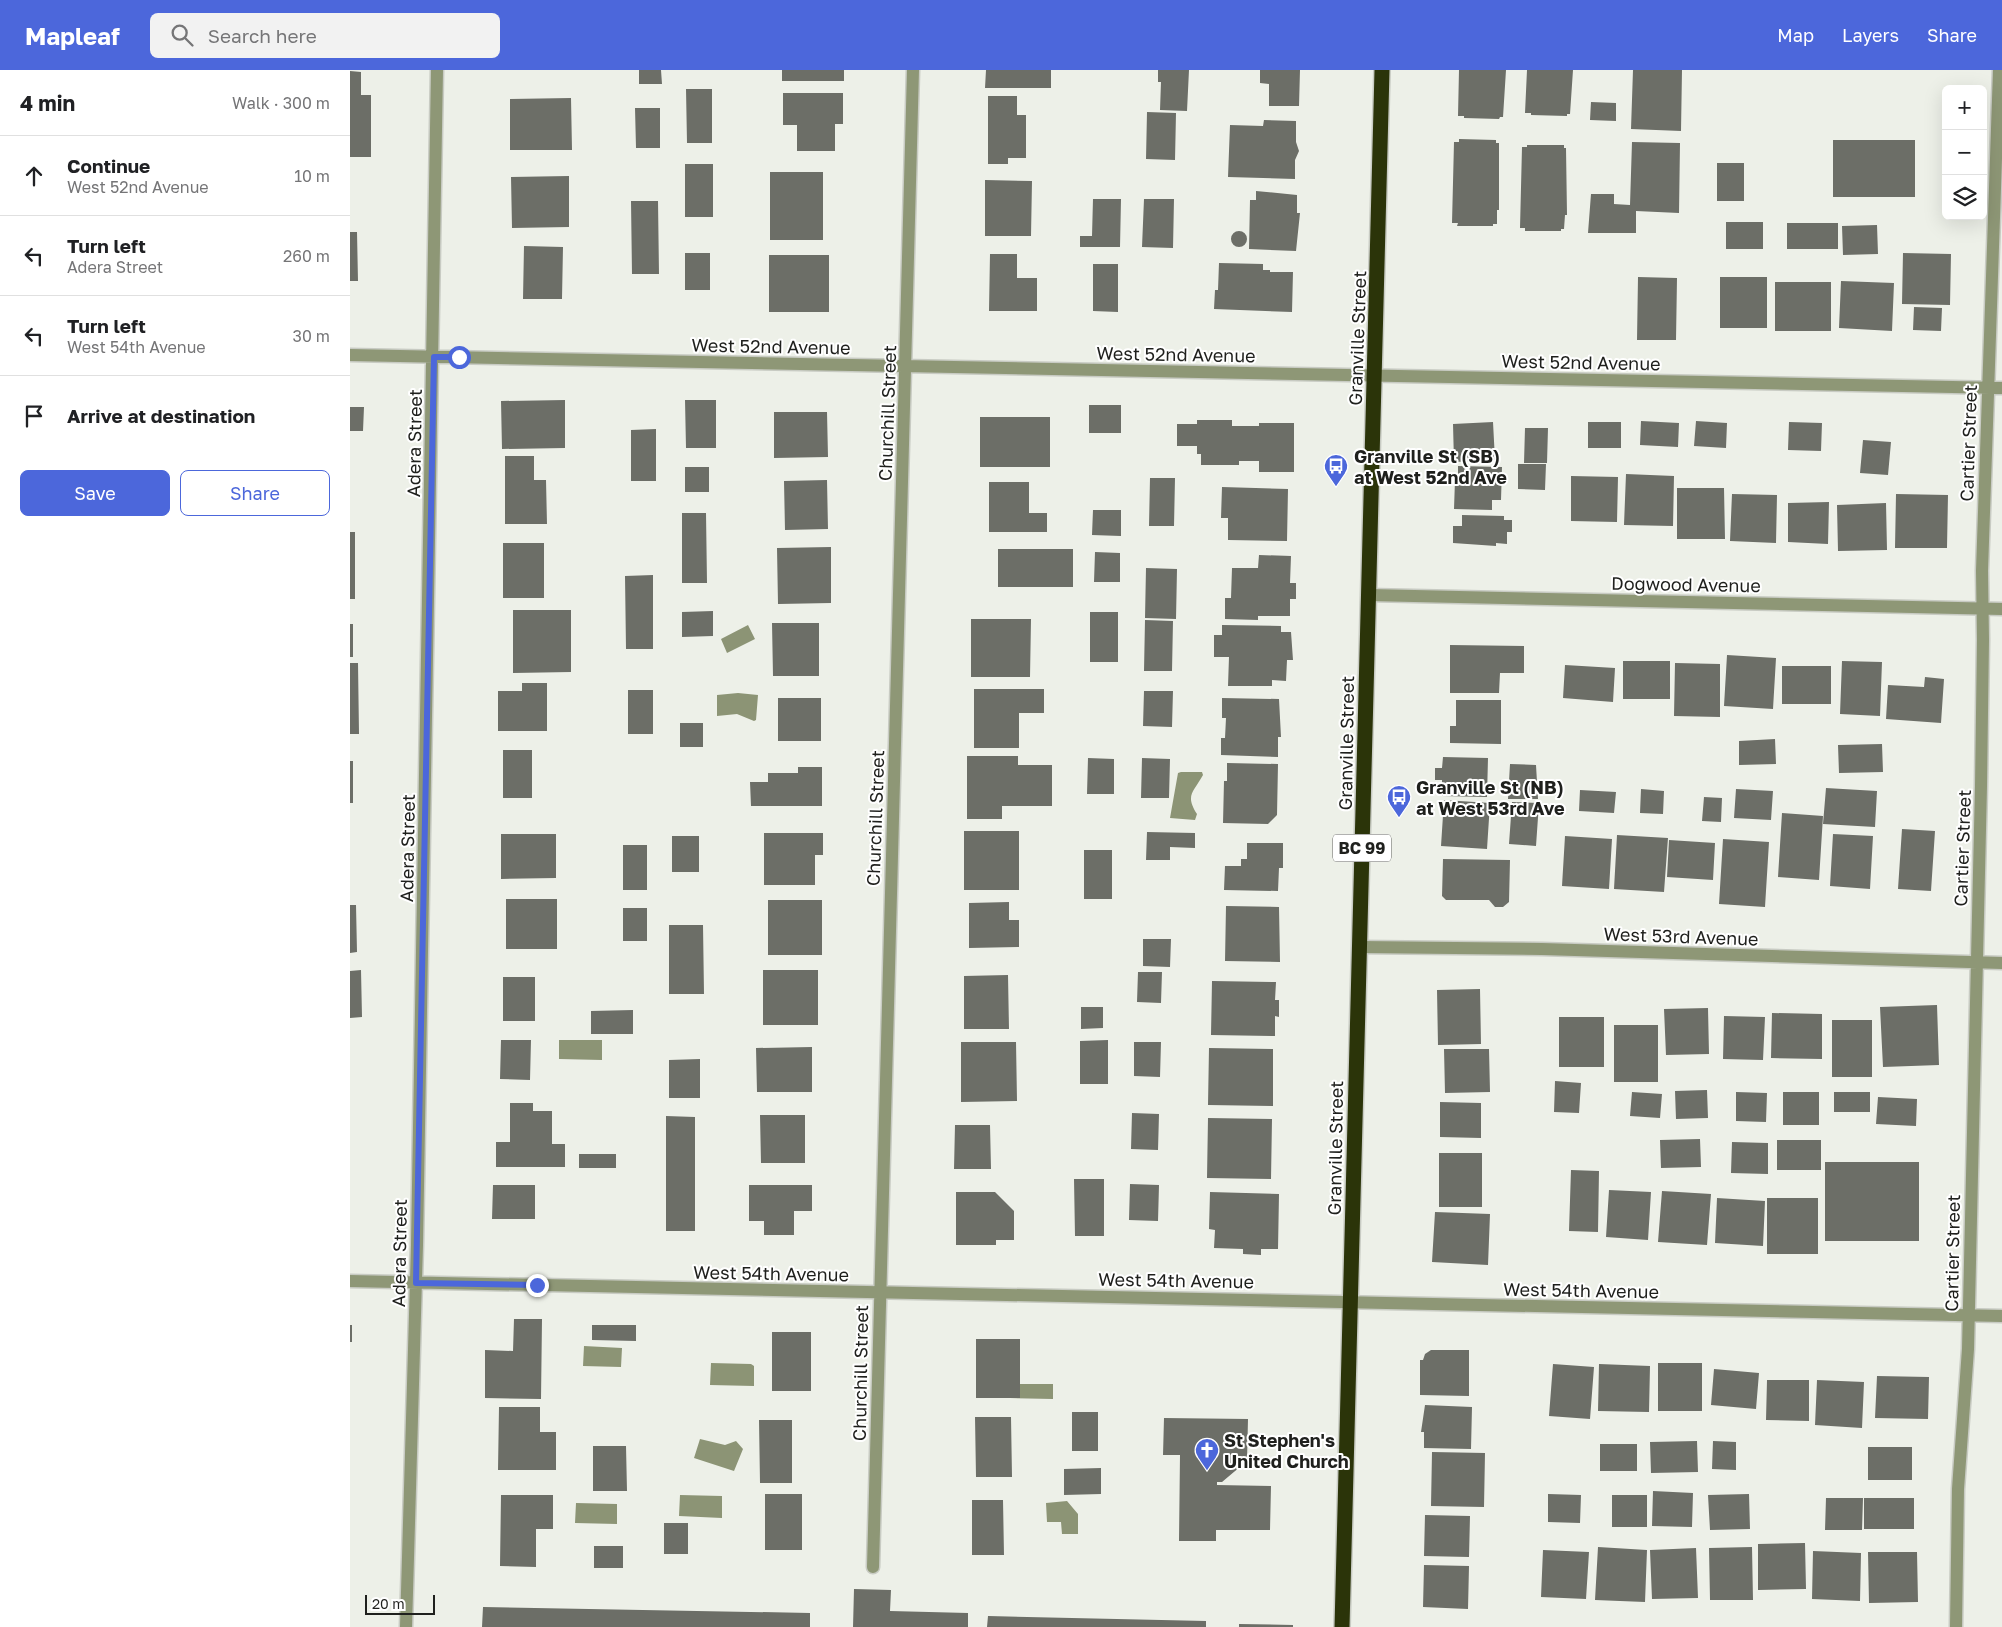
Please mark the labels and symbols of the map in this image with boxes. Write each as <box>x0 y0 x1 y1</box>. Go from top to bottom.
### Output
street label: Granville Street <box>1344 270 1370 406</box>
street label: West 52nd Avenue <box>691 334 851 358</box>
street label: West 52nd Avenue <box>1096 342 1256 366</box>
street label: Churchill Street <box>874 345 900 481</box>
route start <box>448 346 471 369</box>
street label: West 52nd Avenue <box>1501 350 1661 374</box>
street label: Cartier Street <box>1955 384 1981 502</box>
street label: Adera Street <box>402 389 426 497</box>
place label: Granville St (SB) at West 52nd Ave <box>1354 445 1507 488</box>
bus stop icon: Granville St (SB) at West 52nd Ave <box>1323 453 1349 487</box>
street label: Dogwood Avenue <box>1611 572 1761 596</box>
street label: Granville Street <box>1334 675 1358 811</box>
street label: Churchill Street <box>862 750 888 886</box>
place label: Granville St (NB) at West 53rd Ave <box>1416 776 1565 819</box>
bus stop icon: Granville St (NB) at West 53rd Ave <box>1386 784 1412 818</box>
street label: Cartier Street <box>1949 789 1975 907</box>
street label: Adera Street <box>395 794 419 902</box>
road number: BC 99 <box>1333 834 1391 861</box>
street label: West 53rd Avenue <box>1603 922 1759 950</box>
street label: Granville Street <box>1323 1080 1347 1216</box>
street label: Cartier Street <box>1940 1194 1964 1312</box>
street label: Adera Street <box>387 1199 411 1307</box>
street label: West 54th Avenue <box>693 1261 849 1285</box>
street label: West 54th Avenue <box>1098 1268 1254 1292</box>
route end <box>526 1274 549 1297</box>
street label: West 54th Avenue <box>1503 1278 1659 1302</box>
street label: Churchill Street <box>848 1305 872 1441</box>
place label: St Stephen's United Church <box>1224 1429 1349 1472</box>
church icon: St Stephen's United Church <box>1194 1437 1220 1471</box>
scale bar <box>365 1592 435 1615</box>

